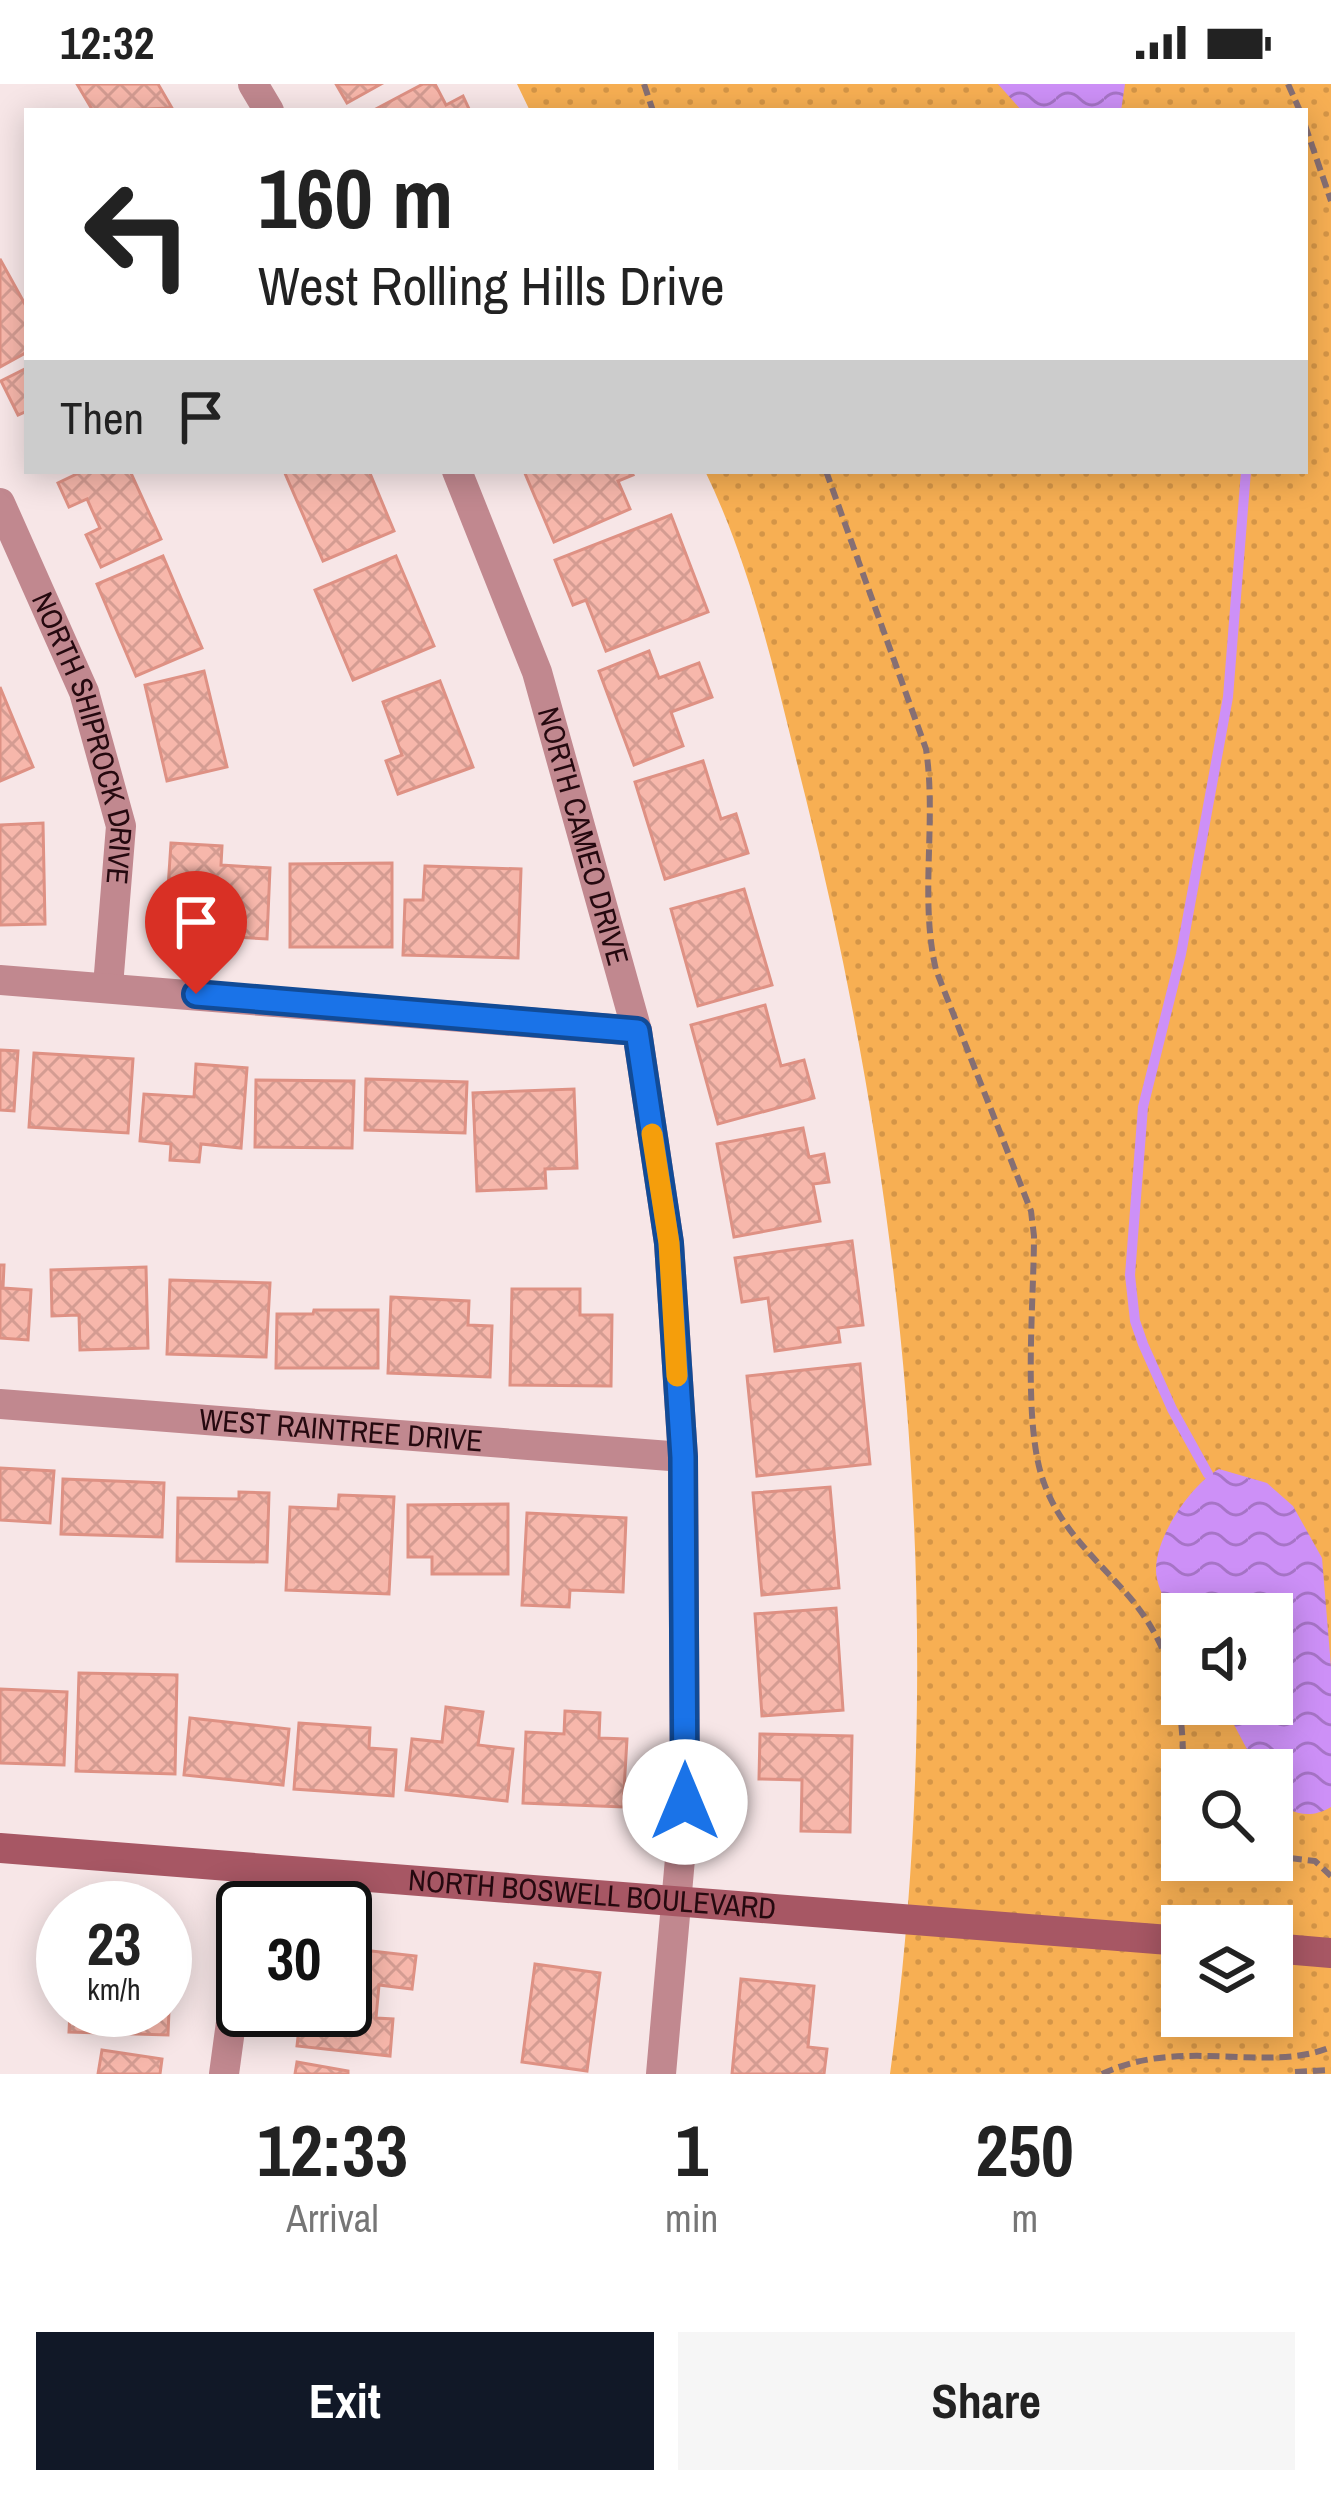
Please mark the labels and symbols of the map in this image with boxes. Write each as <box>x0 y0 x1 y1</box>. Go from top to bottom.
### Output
street label: NORTH SHIPROCK DRIVE <box>23 586 142 886</box>
street label: NORTH CAMEO DRIVE <box>529 703 639 970</box>
pin <box>145 871 247 994</box>
street label: WEST RAINTREE DRIVE <box>198 1399 484 1460</box>
position arrow <box>622 1739 748 1865</box>
street label: NORTH BOSWELL BOULEVARD <box>407 1859 778 1928</box>
speed limit sign: 30 <box>216 1881 372 2037</box>

